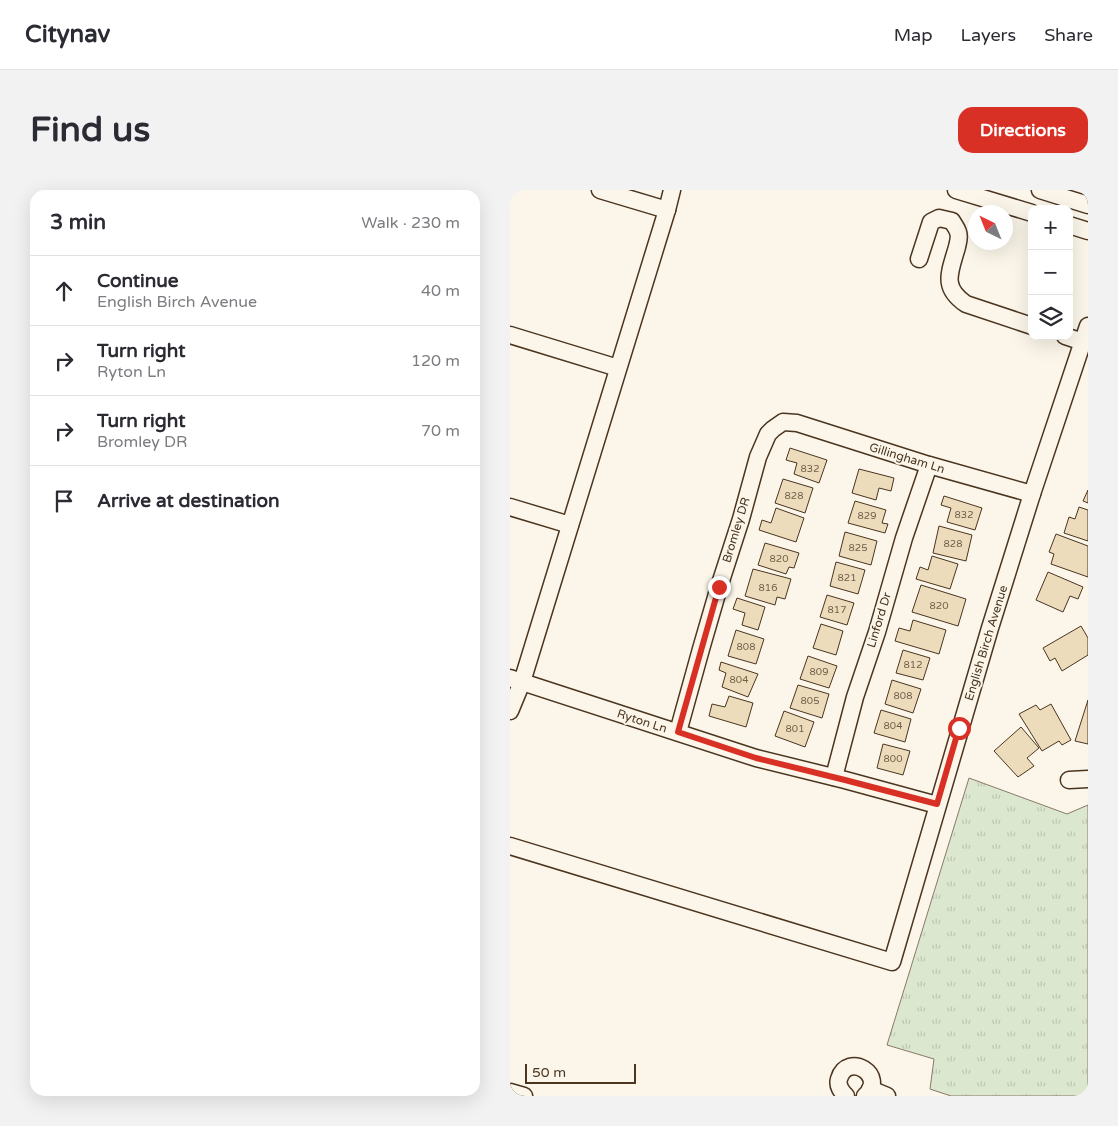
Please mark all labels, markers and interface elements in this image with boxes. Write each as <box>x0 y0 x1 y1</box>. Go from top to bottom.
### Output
text: Citynav <box>25 20 110 49</box>
text: Map <box>894 24 933 46</box>
text: Layers <box>961 24 1016 46</box>
text: Share <box>1044 24 1093 46</box>
button: Directions <box>958 107 1088 153</box>
text: Find us <box>30 109 150 151</box>
north arrow <box>968 205 1013 250</box>
map controls <box>1028 205 1073 340</box>
button: + <box>1028 205 1073 250</box>
text: 3 min <box>50 210 106 235</box>
text: Walk · 230 m <box>361 213 460 233</box>
button: − <box>1028 250 1073 295</box>
text: Continue <box>97 270 179 292</box>
icon: ahead <box>50 277 78 305</box>
text: 40 m <box>421 281 460 301</box>
text: English Birch Avenue <box>97 292 257 312</box>
button: layers <box>1028 295 1073 340</box>
text: Turn right <box>97 340 185 362</box>
icon: right <box>50 347 78 375</box>
text: 120 m <box>411 351 460 371</box>
text: Ryton Ln <box>97 362 166 382</box>
text: Turn right <box>97 410 185 432</box>
icon: right <box>50 417 78 445</box>
text: 70 m <box>421 421 460 441</box>
text: Bromley DR <box>97 432 187 452</box>
street label: Gillingham Ln <box>868 440 946 476</box>
house number: 832 <box>801 463 819 475</box>
icon: arrive <box>50 487 78 515</box>
text: Arrive at destination <box>97 490 280 512</box>
house number: 828 <box>785 490 803 502</box>
street label: Bromley DR <box>719 496 753 564</box>
house number: 832 <box>955 509 973 521</box>
house number: 829 <box>858 510 876 522</box>
house number: 828 <box>944 538 962 550</box>
house number: 825 <box>849 542 867 554</box>
house number: 820 <box>770 553 788 565</box>
house number: 821 <box>838 572 856 584</box>
route end <box>708 576 731 599</box>
house number: 816 <box>759 582 777 594</box>
street label: English Birch Avenue <box>962 583 1010 702</box>
street label: Linford Dr <box>864 590 894 649</box>
house number: 820 <box>930 600 948 612</box>
house number: 817 <box>828 604 846 616</box>
house number: 808 <box>737 641 755 653</box>
house number: 812 <box>904 659 922 671</box>
house number: 809 <box>810 666 828 678</box>
house number: 804 <box>730 674 748 686</box>
house number: 808 <box>894 690 912 702</box>
house number: 805 <box>801 695 819 707</box>
street label: Ryton Ln <box>615 706 669 736</box>
route start <box>948 717 971 740</box>
house number: 804 <box>884 720 902 732</box>
house number: 801 <box>786 723 804 735</box>
house number: 800 <box>884 753 902 765</box>
scale bar <box>525 1061 636 1084</box>
text: 50 m <box>532 1064 566 1081</box>

